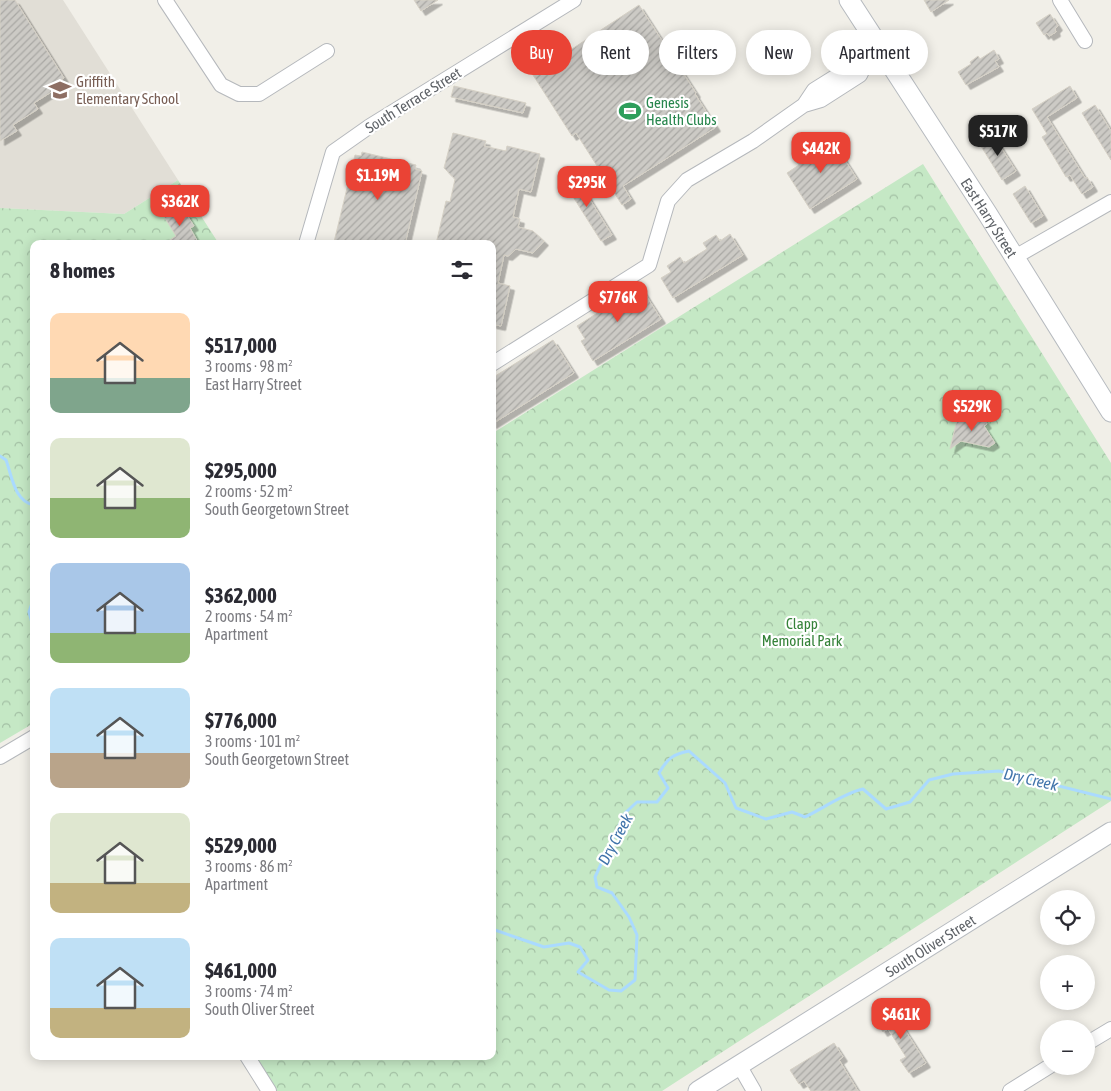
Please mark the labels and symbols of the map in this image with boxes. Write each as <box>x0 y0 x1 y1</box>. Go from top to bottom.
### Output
street label: South Terrace Street <box>362 64 464 136</box>
place label: Griffith Elementary School <box>76 73 179 107</box>
school or university icon: Griffith Elementary School <box>47 77 73 103</box>
place label: Genesis Health Clubs <box>646 94 717 128</box>
sports icon: Genesis Health Clubs <box>617 98 643 124</box>
pin: $517K <box>963 114 1033 157</box>
pin: $442K <box>786 132 856 174</box>
pin: $1.19M <box>337 158 419 201</box>
pin: $295K <box>552 166 622 208</box>
street label: East Harry Street <box>958 175 1021 260</box>
pin: $362K <box>145 184 215 227</box>
pin: $776K <box>583 280 653 323</box>
pin: $529K <box>937 390 1007 432</box>
park label: Clapp Memorial Park <box>762 615 843 649</box>
water label: Dry Creek <box>1002 764 1061 795</box>
water label: Dry Creek <box>594 810 637 868</box>
street label: South Oliver Street <box>882 911 978 980</box>
pin: $461K <box>866 998 936 1040</box>

